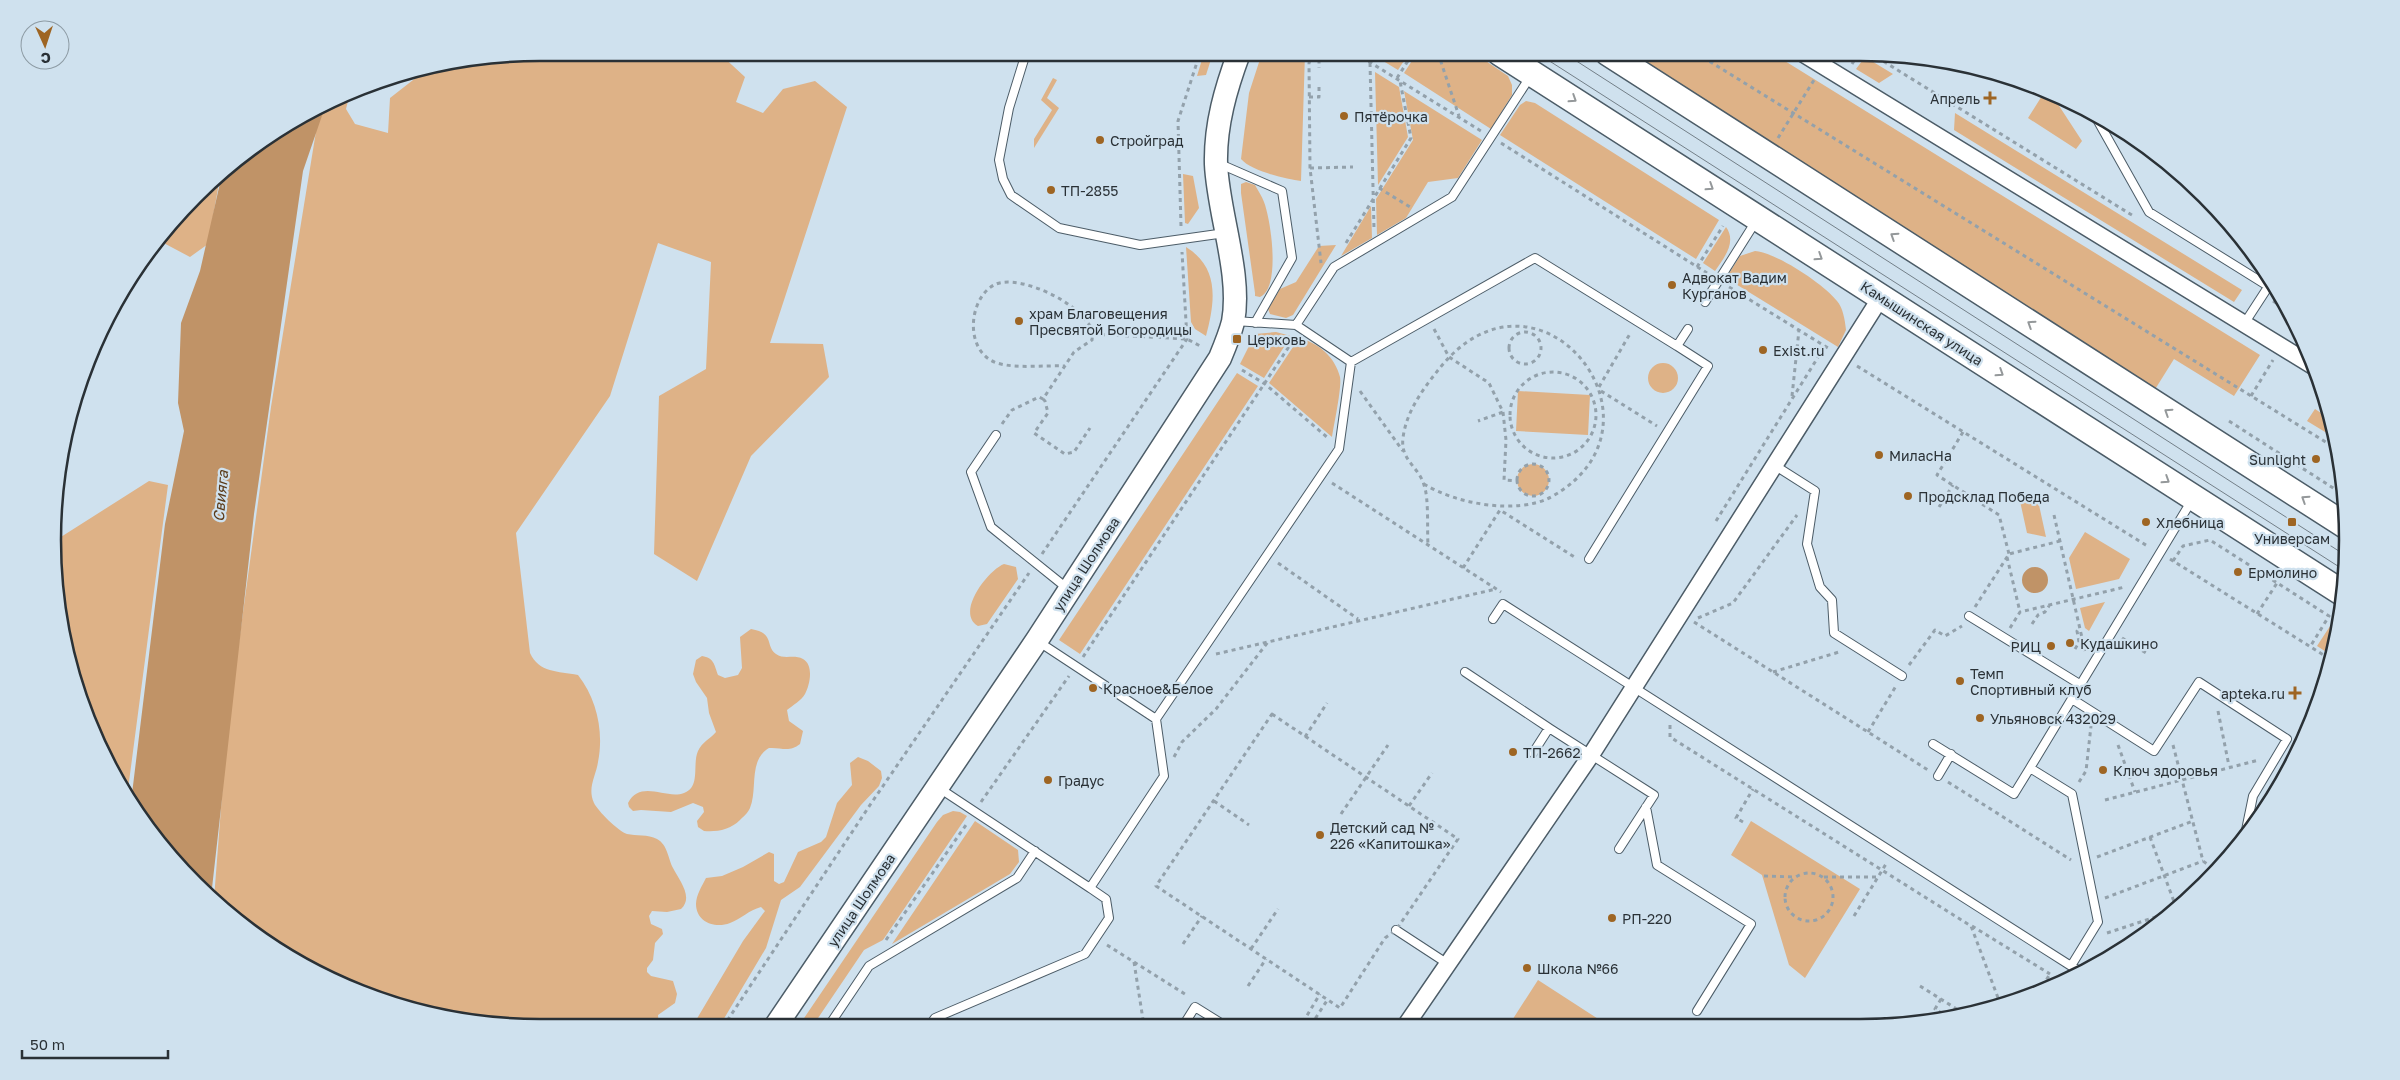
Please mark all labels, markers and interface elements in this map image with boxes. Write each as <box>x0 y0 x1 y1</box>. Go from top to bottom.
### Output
north arrow <box>20 20 70 70</box>
text: С <box>40 50 51 67</box>
place label: Апрель <box>1930 90 1980 107</box>
marker: Апрель <box>1984 92 1996 104</box>
one-way arrow <box>1568 93 1577 103</box>
place label: Пятёрочка <box>1354 108 1428 125</box>
marker: Пятёрочка <box>1338 110 1350 122</box>
place label: Стройград <box>1110 132 1184 149</box>
marker: Стройград <box>1094 134 1106 146</box>
one-way arrow <box>1705 181 1714 190</box>
place label: ТП-2855 <box>1061 182 1118 199</box>
marker: ТП-2855 <box>1045 184 1057 196</box>
one-way arrow <box>1891 233 1900 243</box>
one-way arrow <box>1813 251 1822 260</box>
place label: Адвокат Вадим Курганов <box>1682 269 1787 302</box>
street label: Камышинская улица <box>1858 277 1986 369</box>
marker: Адвокат Вадим Курганов <box>1666 279 1678 291</box>
place label: храм Благовещения Пресвятой Богородицы <box>1029 305 1192 338</box>
marker: храм Благовещения Пресвятой Богородицы <box>1013 315 1025 327</box>
one-way arrow <box>2028 321 2037 330</box>
place label: Церковь <box>1247 331 1306 348</box>
marker: Церковь <box>1231 333 1243 345</box>
place label: Exist.ru <box>1773 342 1825 359</box>
marker: Exist.ru <box>1757 344 1769 356</box>
one-way arrow <box>1994 367 2003 376</box>
one-way arrow <box>2164 408 2173 418</box>
place label: МиласНа <box>1889 447 1952 464</box>
marker: МиласНа <box>1873 449 1885 461</box>
place label: Sunlight <box>2249 451 2306 468</box>
marker: Sunlight <box>2310 453 2322 465</box>
water label: Свияга <box>209 469 231 522</box>
one-way arrow <box>2161 474 2170 483</box>
place label: Продсклад Победа <box>1918 488 2050 505</box>
marker: Продсклад Победа <box>1902 490 1914 502</box>
one-way arrow <box>2301 496 2310 506</box>
street label: улица Шолмова <box>1049 514 1123 614</box>
place label: Хлебница <box>2156 514 2224 531</box>
marker: Хлебница <box>2140 516 2152 528</box>
marker: Универсам <box>2286 516 2298 528</box>
place label: Универсам <box>2254 530 2330 547</box>
place label: Ермолино <box>2248 564 2317 581</box>
marker: Ермолино <box>2232 566 2244 578</box>
place label: Кудашкино <box>2080 635 2158 652</box>
marker: Кудашкино <box>2064 637 2076 649</box>
place label: РИЦ <box>2010 638 2041 655</box>
marker: РИЦ <box>2045 640 2057 652</box>
place label: Темп Спортивный клуб <box>1970 665 2092 698</box>
marker: Темп Спортивный клуб <box>1954 675 1966 687</box>
place label: Красное&Белое <box>1103 680 1213 697</box>
marker: Красное&Белое <box>1087 682 1099 694</box>
place label: apteka.ru <box>2221 685 2285 702</box>
marker: apteka.ru <box>2289 687 2301 699</box>
place label: Ульяновск 432029 <box>1990 710 2116 727</box>
marker: Ульяновск 432029 <box>1974 712 1986 724</box>
place label: ТП-2662 <box>1523 744 1581 761</box>
marker: ТП-2662 <box>1507 746 1519 758</box>
place label: Ключ здоровья <box>2113 762 2218 779</box>
marker: Ключ здоровья <box>2097 764 2109 776</box>
place label: Градус <box>1058 772 1105 789</box>
marker: Градус <box>1042 774 1054 786</box>
place label: Детский сад № 226 «Капитошка» <box>1330 819 1451 852</box>
marker: Детский сад № 226 «Капитошка» <box>1314 829 1326 841</box>
street label: улица Шолмова <box>824 850 898 950</box>
place label: РП-220 <box>1622 910 1672 927</box>
marker: РП-220 <box>1606 912 1618 924</box>
place label: Школа №66 <box>1537 960 1618 977</box>
marker: Школа №66 <box>1521 962 1533 974</box>
scale bar <box>22 1028 169 1060</box>
text: 50 m <box>30 1035 65 1053</box>

